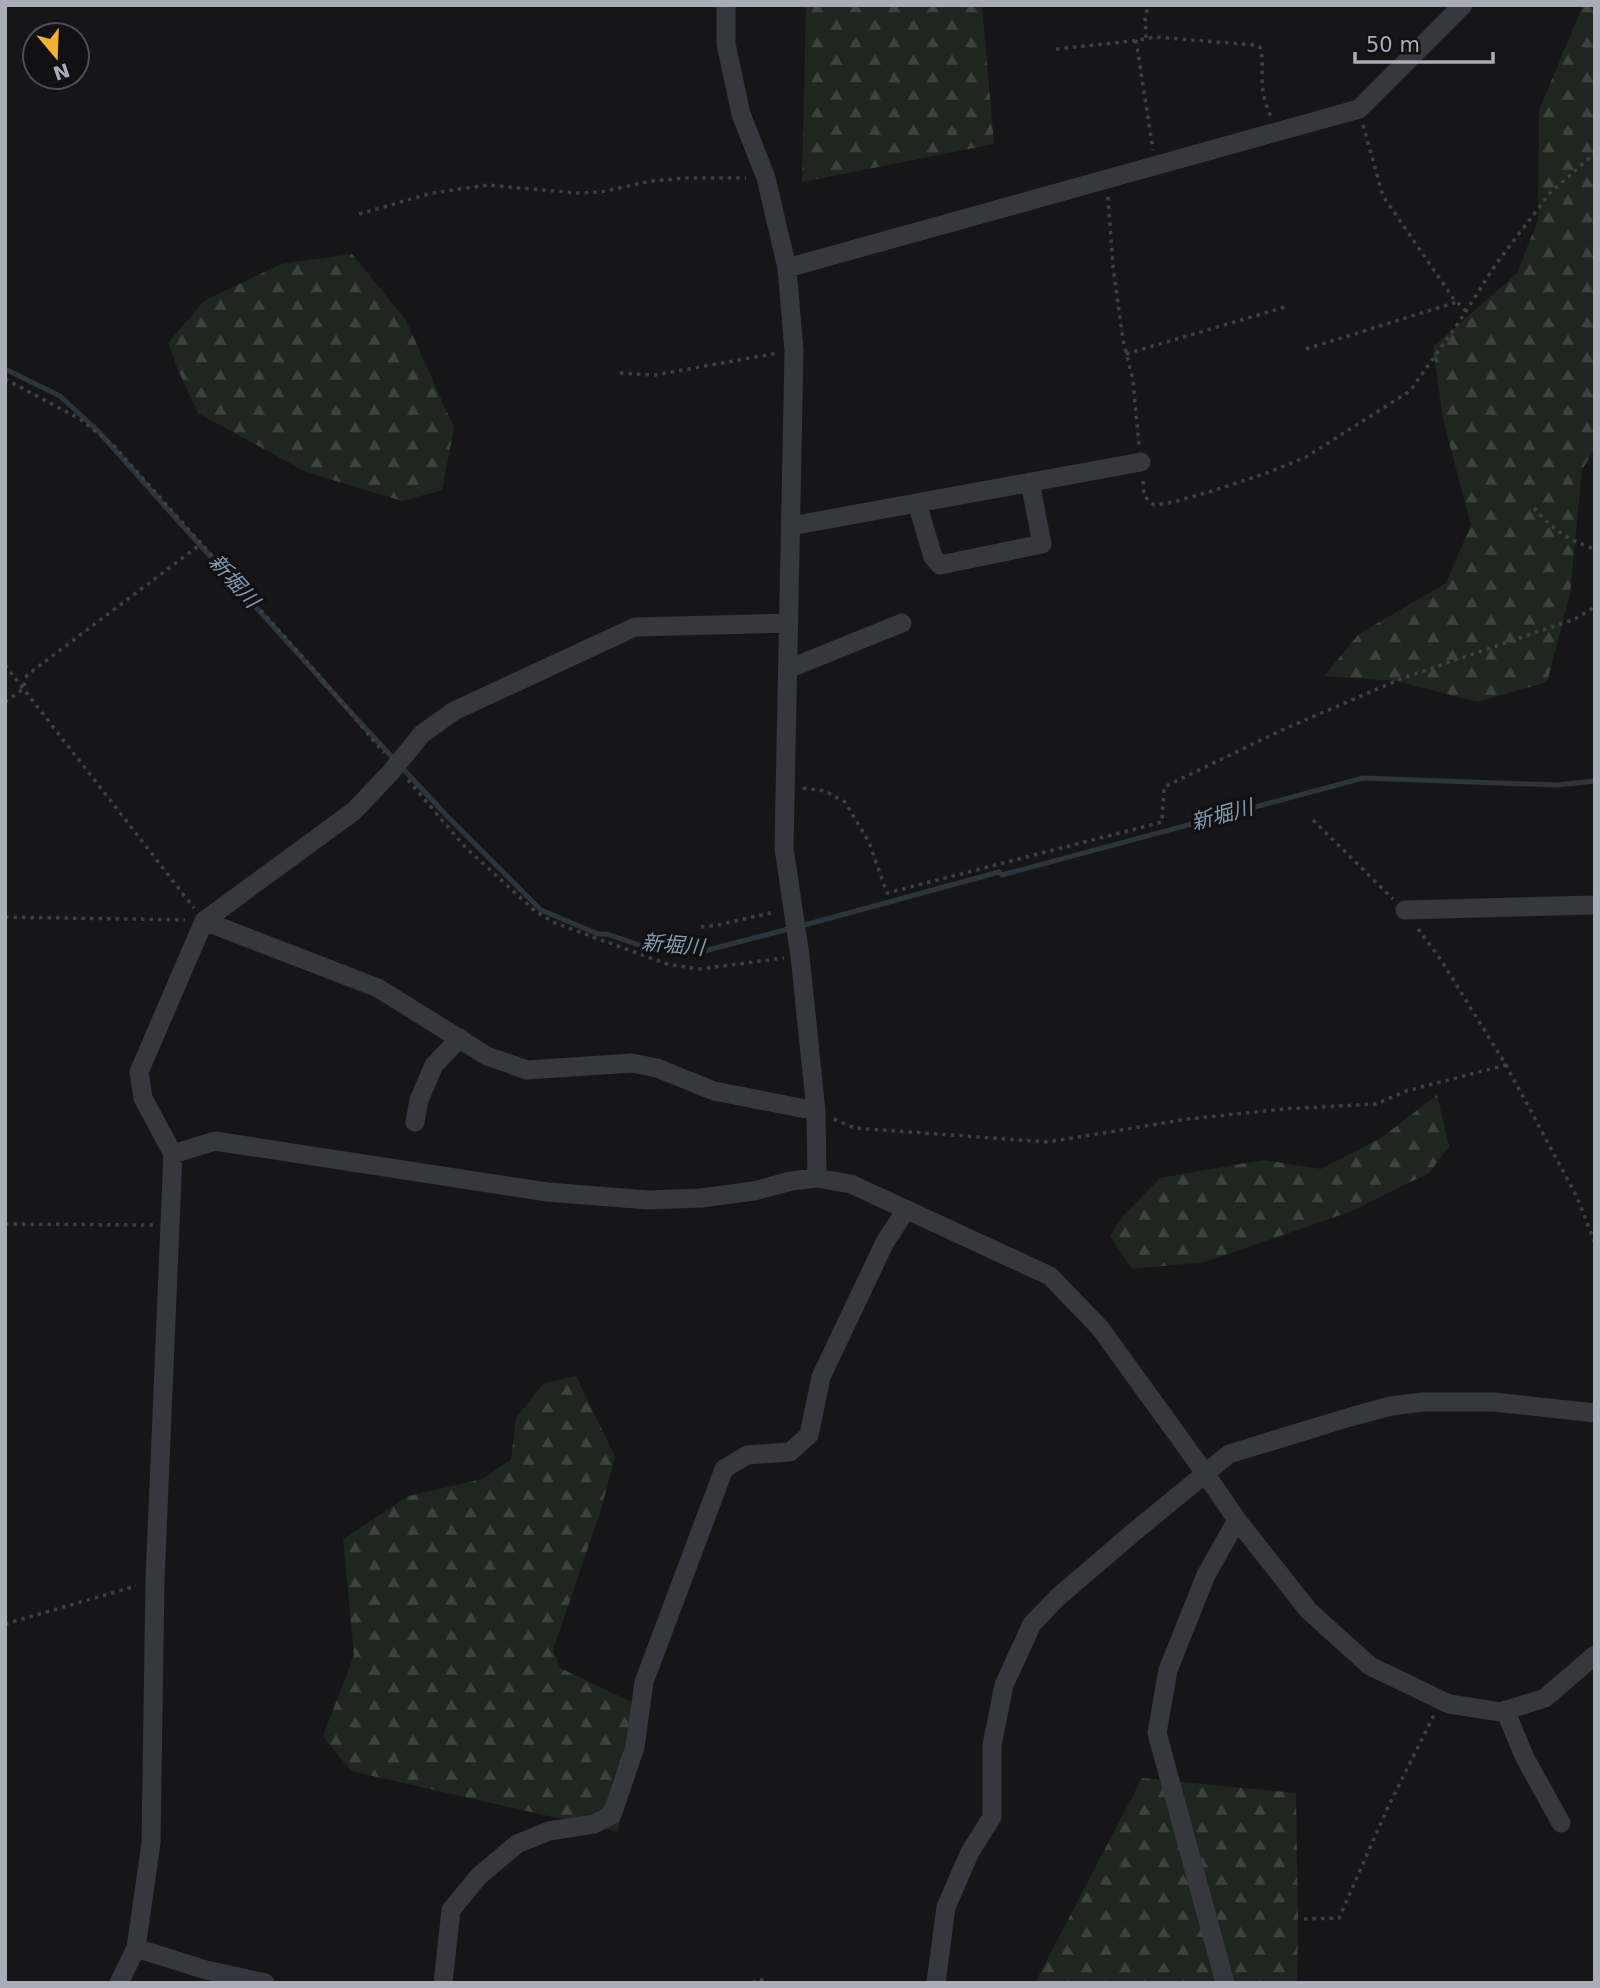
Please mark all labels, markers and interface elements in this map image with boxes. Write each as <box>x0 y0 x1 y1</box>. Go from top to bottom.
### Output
north arrow <box>21 21 91 91</box>
scale bar <box>1355 21 1493 65</box>
text: 50 m <box>1366 33 1420 57</box>
text: N <box>50 59 73 85</box>
water label: 新堀川 <box>204 550 265 614</box>
water label: 新堀川 <box>1188 795 1257 835</box>
water label: 新堀川 <box>641 930 707 960</box>

